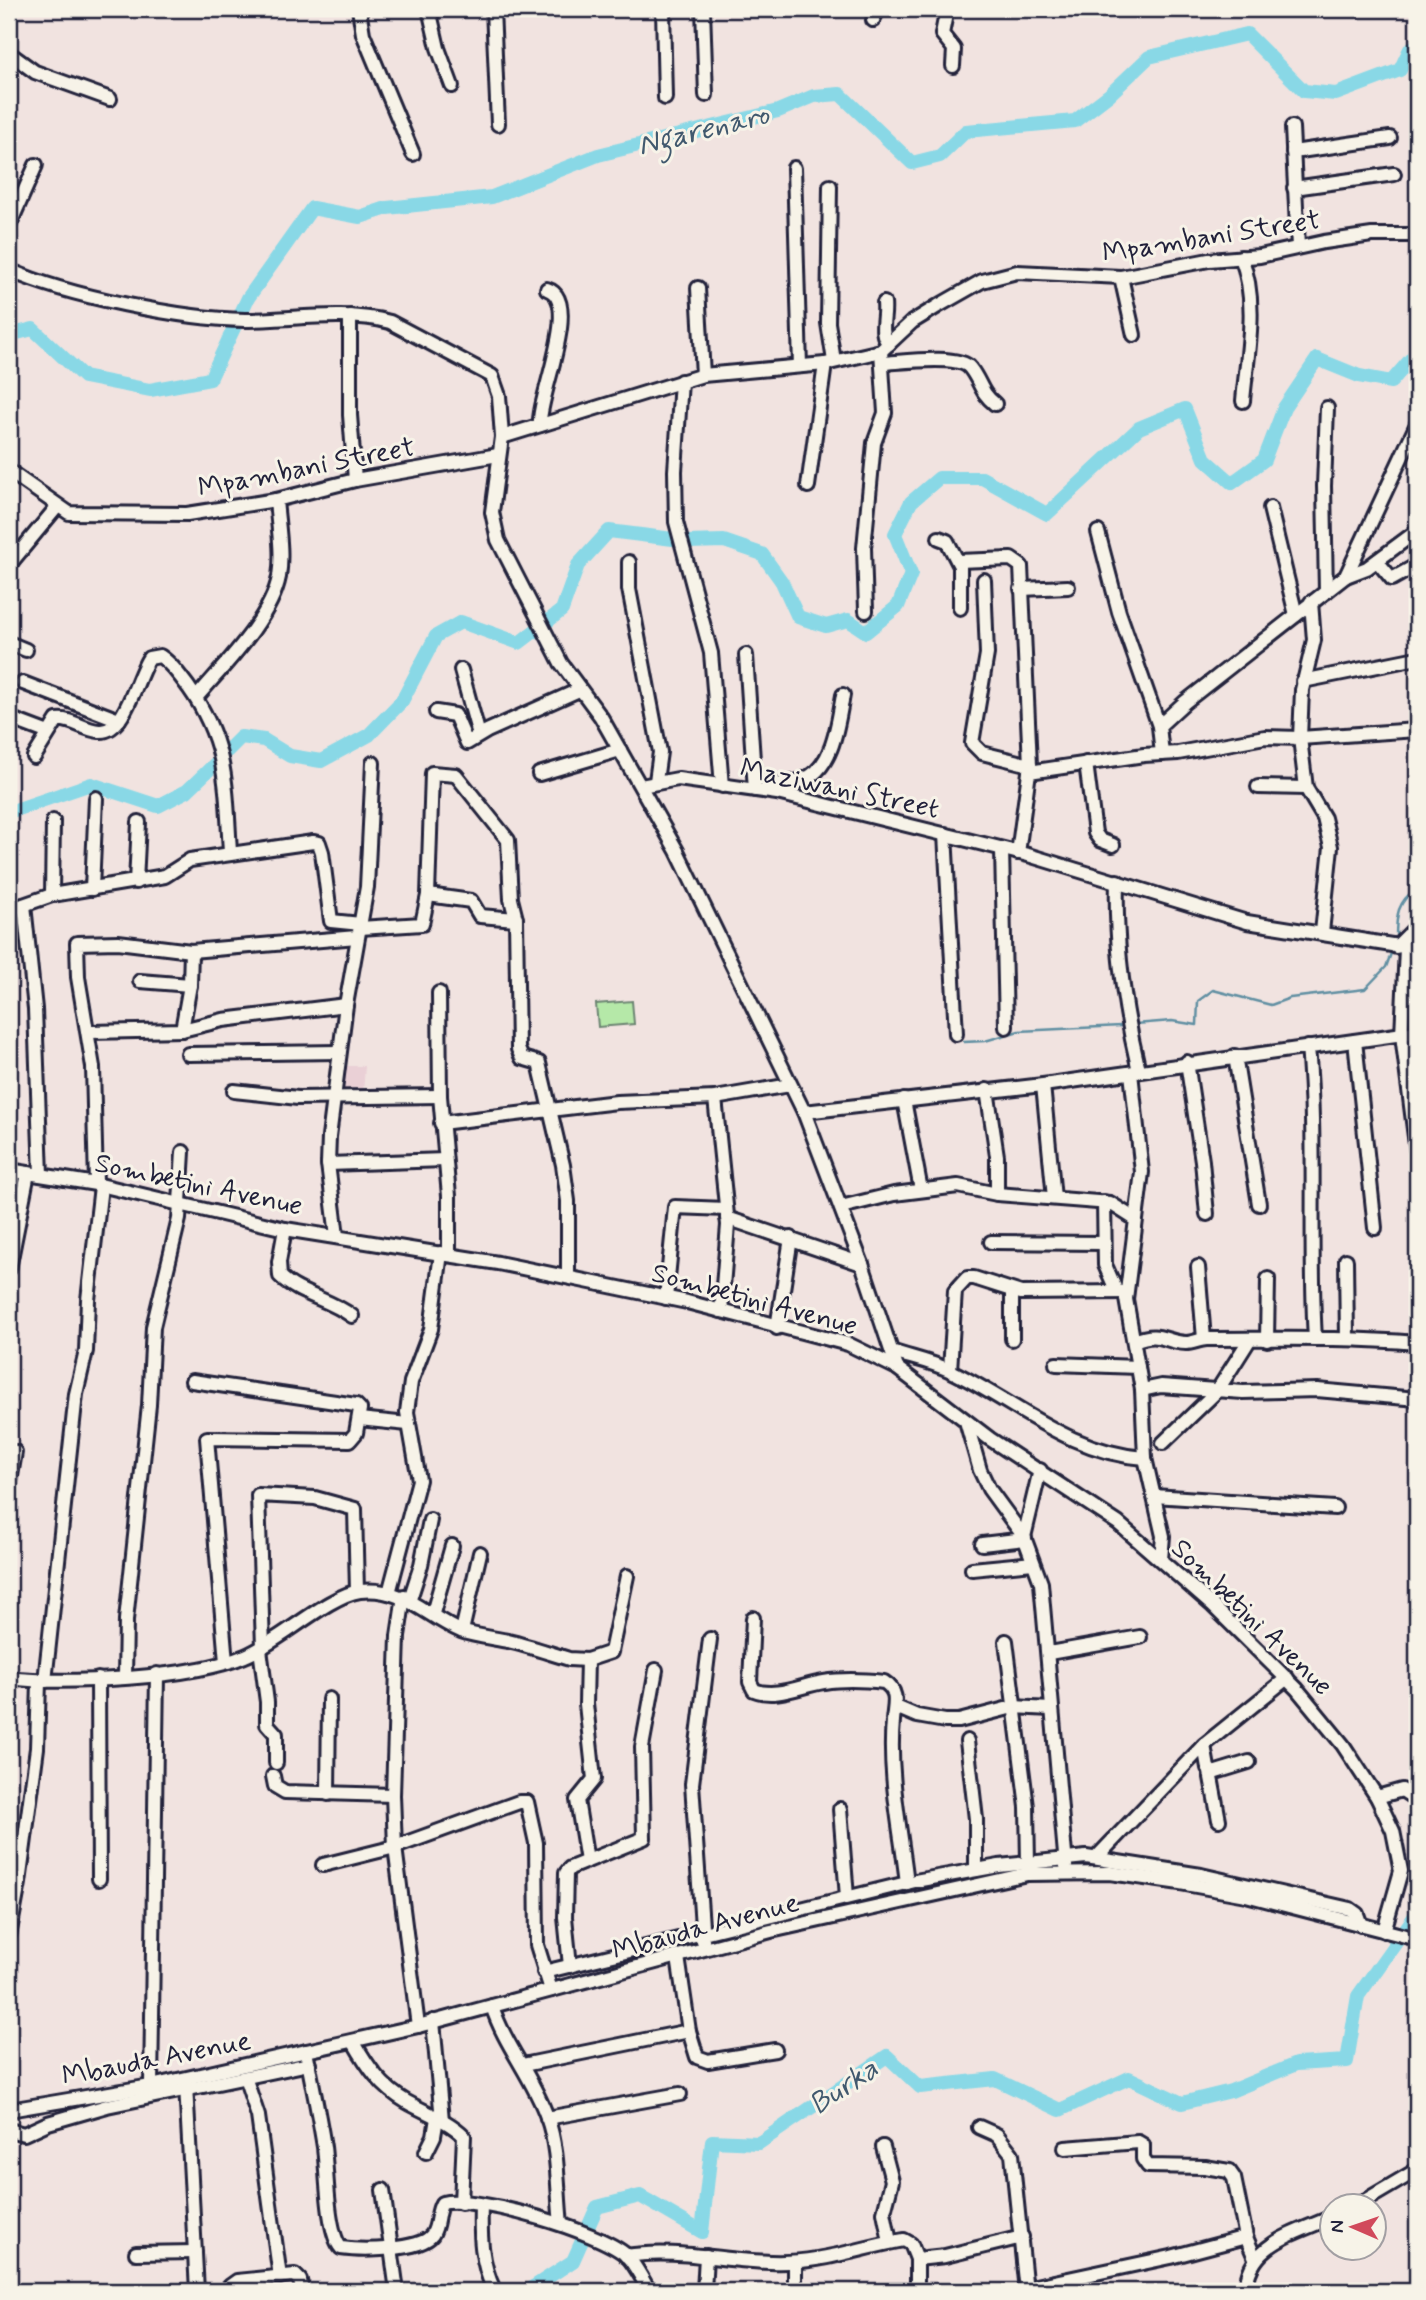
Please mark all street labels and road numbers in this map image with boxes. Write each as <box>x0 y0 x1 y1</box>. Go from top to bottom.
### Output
street label: Mpambani Street <box>1100 202 1323 273</box>
street label: Mpambani Street <box>195 429 418 508</box>
street label: Maziwani Street <box>736 750 942 829</box>
street label: Sombetini Avenue <box>91 1145 306 1226</box>
street label: Sombetini Avenue <box>647 1255 861 1346</box>
street label: Sombetini Avenue <box>1162 1531 1340 1705</box>
street label: Mbauda Avenue <box>608 1885 803 1970</box>
street label: Mbauda Avenue <box>59 2023 254 2096</box>

